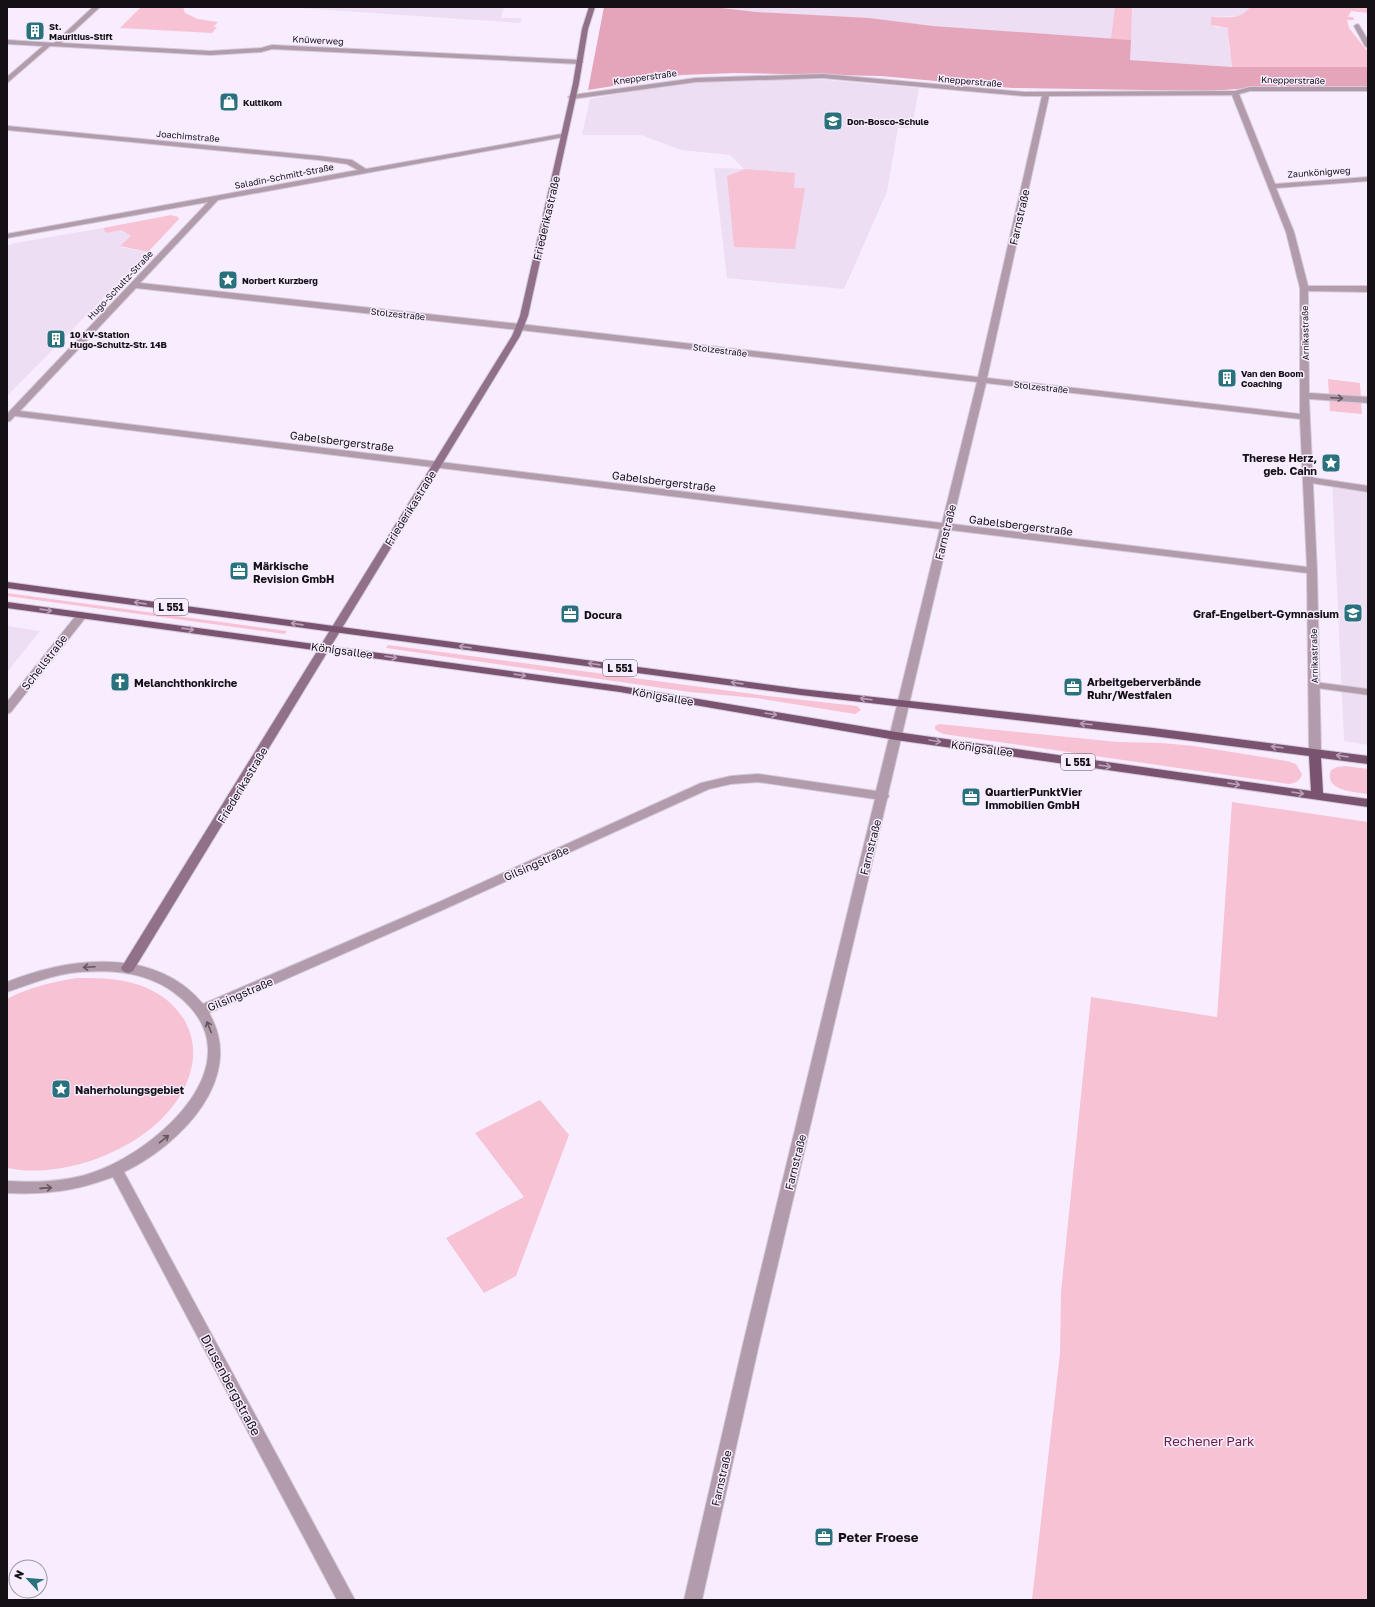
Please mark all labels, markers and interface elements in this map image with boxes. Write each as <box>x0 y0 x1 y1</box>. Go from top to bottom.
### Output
building icon: St. Mauritius-Stift <box>24 20 46 42</box>
place label: St. Mauritius-Stift <box>49 21 113 42</box>
street label: Knüwerweg <box>292 33 344 47</box>
street label: Knepperstraße <box>612 67 678 87</box>
street label: Knepperstraße <box>938 73 1002 89</box>
street label: Knepperstraße <box>1261 74 1325 86</box>
shop icon: Kultikom <box>218 91 240 113</box>
place label: Kultikom <box>243 97 282 108</box>
school or university icon: Don-Bosco-Schule <box>822 110 844 132</box>
place label: Don-Bosco-Schule <box>847 116 929 127</box>
street label: Joachimstraße <box>156 128 220 144</box>
street label: Saladin-Schmitt-Straße <box>233 161 335 191</box>
street label: Zaunkönigweg <box>1287 164 1351 180</box>
street label: Friederikastraße <box>530 175 562 261</box>
street label: Farnstraße <box>1006 188 1032 246</box>
street label: Hugo-Schultz-Straße <box>85 248 155 322</box>
place icon: Norbert Kurzberg <box>217 269 239 291</box>
place label: Norbert Kurzberg <box>242 275 318 286</box>
street label: Arnikastraße <box>1299 305 1311 361</box>
street label: Stolzestraße <box>370 306 426 322</box>
building icon: 10 kV-Station Hugo-Schultz-Str. 14B <box>45 328 67 350</box>
place label: 10 kV-Station Hugo-Schultz-Str. 14B <box>70 329 168 350</box>
street label: Stolzestraße <box>692 341 748 359</box>
building icon: Van den Boom Coaching <box>1216 367 1238 389</box>
place label: Van den Boom Coaching <box>1241 368 1303 389</box>
street label: Stolzestraße <box>1013 379 1069 395</box>
one-way arrow <box>1330 394 1343 402</box>
street label: Gabelsbergerstraße <box>289 428 395 454</box>
place label: Therese Herz, geb. Cahn <box>1242 451 1317 477</box>
place icon: Therese Herz, geb. Cahn <box>1320 452 1342 474</box>
street label: Friederikastraße <box>382 468 438 548</box>
street label: Gabelsbergerstraße <box>611 468 717 494</box>
street label: Farnstraße <box>932 503 958 561</box>
street label: Gabelsbergerstraße <box>968 512 1074 538</box>
place label: Märkische Revision GmbH <box>253 559 334 585</box>
office icon: Märkische Revision GmbH <box>228 560 250 582</box>
one-way arrow <box>134 599 147 607</box>
road number: L 551 <box>154 599 188 615</box>
school or university icon: Graf-Engelbert-Gymnasium <box>1342 602 1364 624</box>
office icon: Docura <box>559 603 581 625</box>
one-way arrow <box>39 606 52 614</box>
place label: Graf-Engelbert-Gymnasium <box>1193 607 1339 620</box>
place label: Docura <box>584 608 622 621</box>
one-way arrow <box>291 620 304 628</box>
one-way arrow <box>181 625 194 633</box>
street label: Arnikastraße <box>1308 628 1320 684</box>
street label: Schellstraße <box>18 632 70 692</box>
street label: Königsallee <box>310 639 374 661</box>
one-way arrow <box>459 643 472 651</box>
one-way arrow <box>384 653 397 661</box>
road number: L 551 <box>603 660 637 676</box>
one-way arrow <box>588 661 601 668</box>
church icon: Melanchthonkirche <box>109 671 131 693</box>
one-way arrow <box>513 671 526 679</box>
place label: Arbeitgeberverbände Ruhr/Westfalen <box>1087 675 1202 701</box>
place label: Melanchthonkirche <box>134 676 238 689</box>
office icon: Arbeitgeberverbände Ruhr/Westfalen <box>1062 676 1084 698</box>
one-way arrow <box>731 679 744 687</box>
street label: Königsallee <box>631 684 695 708</box>
one-way arrow <box>860 695 873 703</box>
one-way arrow <box>764 710 777 718</box>
one-way arrow <box>1080 720 1093 728</box>
one-way arrow <box>928 737 941 745</box>
street label: Königsallee <box>950 737 1014 759</box>
one-way arrow <box>1271 744 1284 751</box>
street label: Friederikastraße <box>214 745 270 825</box>
one-way arrow <box>1336 752 1349 760</box>
road number: L 551 <box>1061 754 1095 770</box>
one-way arrow <box>1098 762 1111 770</box>
one-way arrow <box>1227 780 1240 788</box>
place label: QuartierPunktVier Immobilien GmbH <box>985 785 1083 811</box>
office icon: QuartierPunktVier Immobilien GmbH <box>960 786 982 808</box>
one-way arrow <box>1291 789 1304 797</box>
street label: Farnstraße <box>857 818 883 876</box>
street label: Gilsingstraße <box>501 843 571 883</box>
one-way arrow <box>83 963 96 970</box>
street label: Gilsingstraße <box>205 974 275 1014</box>
one-way arrow <box>204 1021 212 1033</box>
place icon: Naherholungsgebiet <box>50 1078 72 1100</box>
place label: Naherholungsgebiet <box>75 1083 185 1096</box>
street label: Farnstraße <box>782 1133 808 1191</box>
one-way arrow <box>159 1135 170 1144</box>
one-way arrow <box>39 1184 52 1191</box>
street label: Drusenbergstraße <box>198 1332 264 1438</box>
park label: Rechener Park <box>1164 1433 1255 1449</box>
street label: Farnstraße <box>708 1449 734 1507</box>
office icon: Peter Froese <box>813 1526 835 1548</box>
place label: Peter Froese <box>838 1529 919 1545</box>
north arrow <box>8 1559 48 1599</box>
text: N <box>11 1568 26 1581</box>

